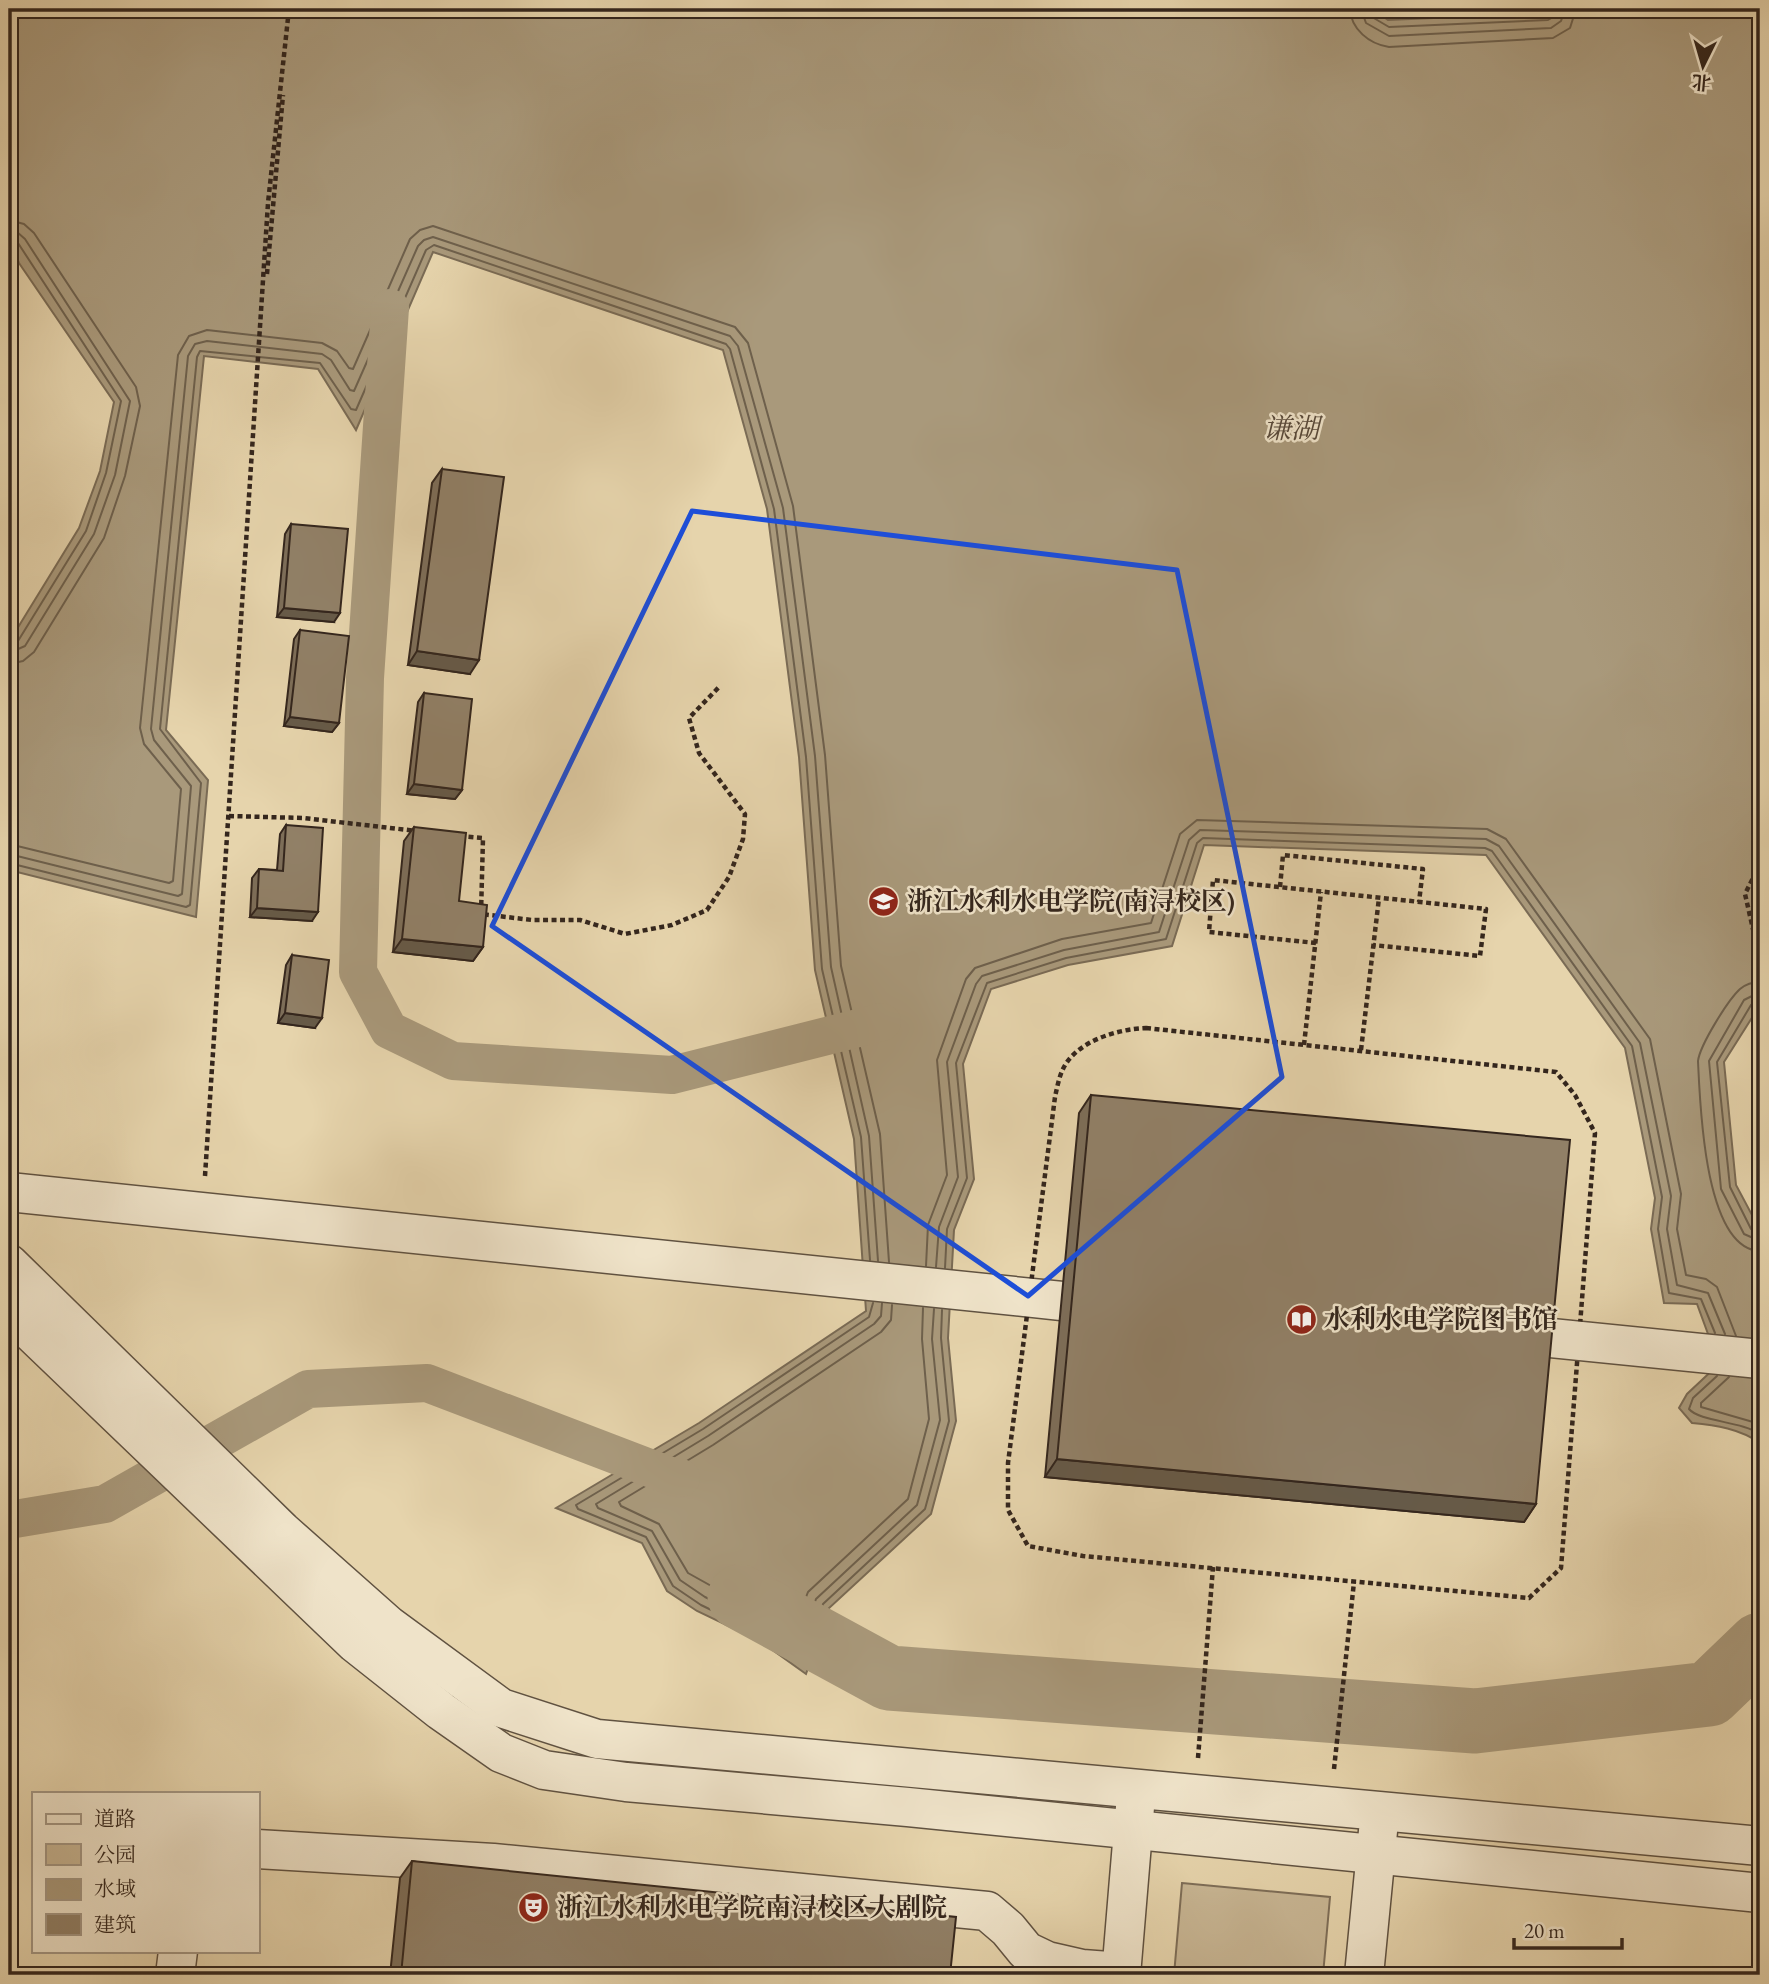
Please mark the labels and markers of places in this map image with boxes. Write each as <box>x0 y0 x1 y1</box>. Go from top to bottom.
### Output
school or university icon: 浙江水利水电学院(南浔校区) <box>867 884 901 918</box>
place label: 浙江水利水电学院(南浔校区) <box>907 884 1235 918</box>
library icon: 水利水电学院图书馆 <box>1284 1302 1318 1336</box>
place label: 水利水电学院图书馆 <box>1324 1302 1558 1336</box>
theatre icon: 浙江水利水电学院南浔校区大剧院 <box>517 1890 551 1924</box>
place label: 浙江水利水电学院南浔校区大剧院 <box>557 1890 947 1924</box>

